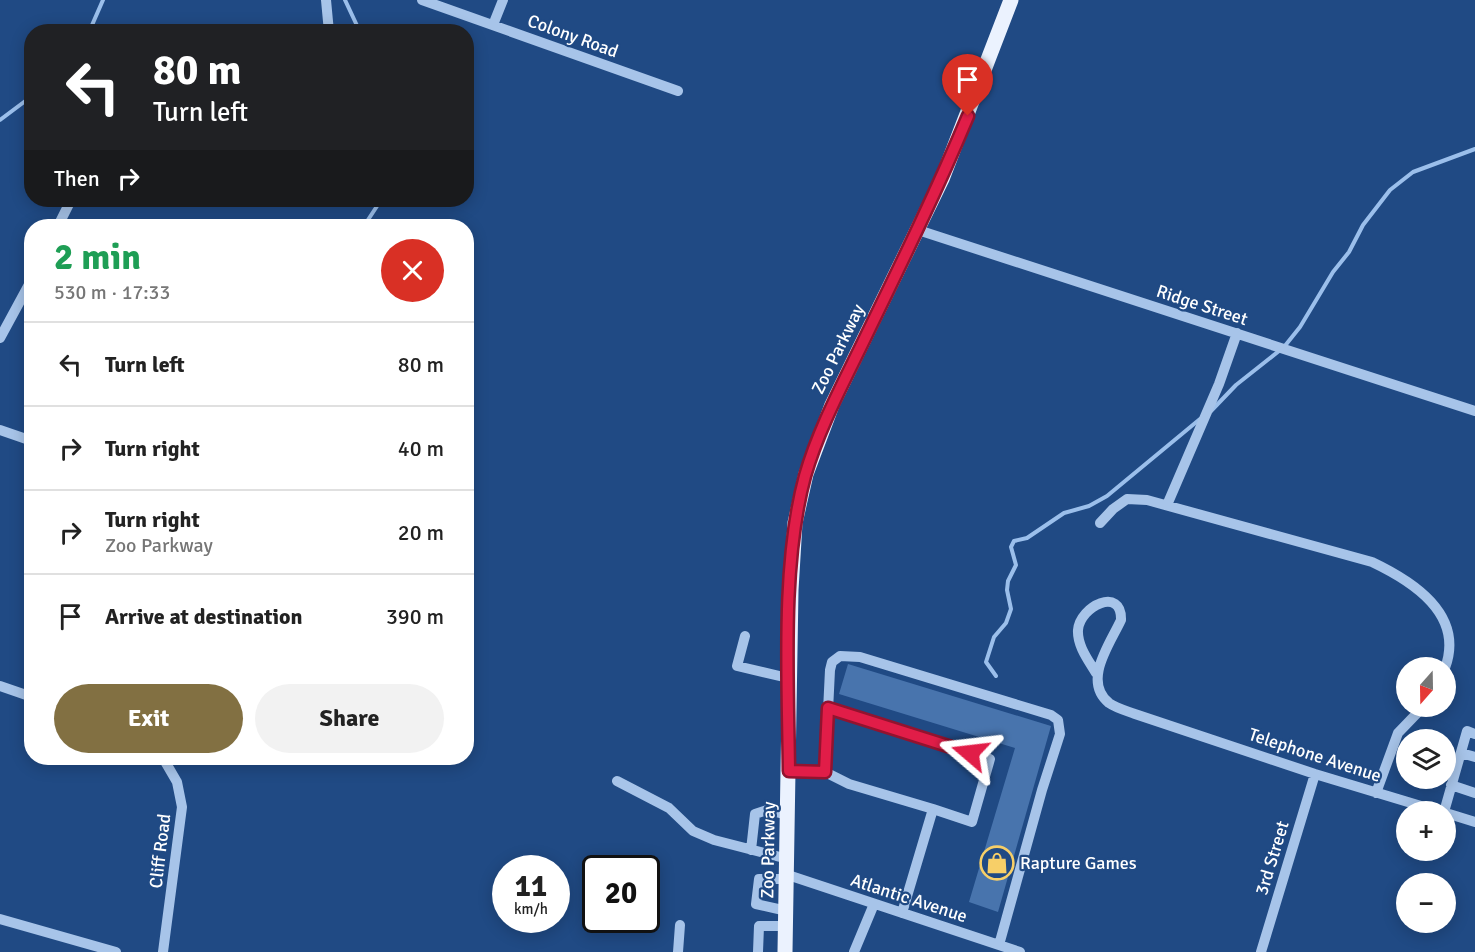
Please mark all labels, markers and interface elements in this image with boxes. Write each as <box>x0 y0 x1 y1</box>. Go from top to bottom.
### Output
street label: Colony Road <box>525 9 621 63</box>
text: 80 m <box>153 45 242 96</box>
icon: left <box>54 48 132 126</box>
pin <box>942 54 993 116</box>
icon: arrive <box>951 63 984 96</box>
text: Turn left <box>153 96 248 129</box>
icon: right <box>112 162 145 195</box>
text: Then <box>54 165 100 192</box>
text: 2 min <box>54 235 141 280</box>
button: close <box>381 239 444 302</box>
text: 530 m · 17:33 <box>54 280 170 305</box>
street label: Ridge Street <box>1154 280 1250 330</box>
street label: Zoo Parkway <box>807 300 869 397</box>
icon: left <box>54 348 87 381</box>
text: Turn left <box>105 351 185 378</box>
text: 80 m <box>398 351 444 378</box>
icon: right <box>54 432 87 465</box>
text: Turn right <box>105 435 200 462</box>
text: 40 m <box>398 435 444 462</box>
text: Turn right <box>105 506 200 533</box>
icon: right <box>54 516 87 549</box>
text: 20 m <box>398 519 444 546</box>
text: Zoo Parkway <box>105 533 213 558</box>
icon: arrive <box>54 600 87 633</box>
text: Arrive at destination <box>105 603 302 630</box>
text: 390 m <box>386 603 444 630</box>
north arrow <box>1396 657 1456 717</box>
map controls <box>1396 657 1456 933</box>
button: Exit <box>54 684 243 753</box>
button: Share <box>255 684 444 753</box>
position arrow <box>938 721 1002 785</box>
street label: Telephone Avenue <box>1246 723 1384 787</box>
button: layers <box>1396 729 1456 789</box>
street label: Zoo Parkway <box>756 801 780 899</box>
button: + <box>1396 801 1456 861</box>
street label: Cliff Road <box>145 813 175 889</box>
street label: 3rd Street <box>1250 818 1294 898</box>
shop icon: Rapture Games <box>979 845 1015 881</box>
place label: Rapture Games <box>1020 852 1137 874</box>
speed limit sign: 20 <box>582 855 660 933</box>
text: 11 <box>515 868 547 905</box>
street label: Atlantic Avenue <box>848 869 970 927</box>
button: − <box>1396 873 1456 933</box>
text: km/h <box>514 900 548 918</box>

